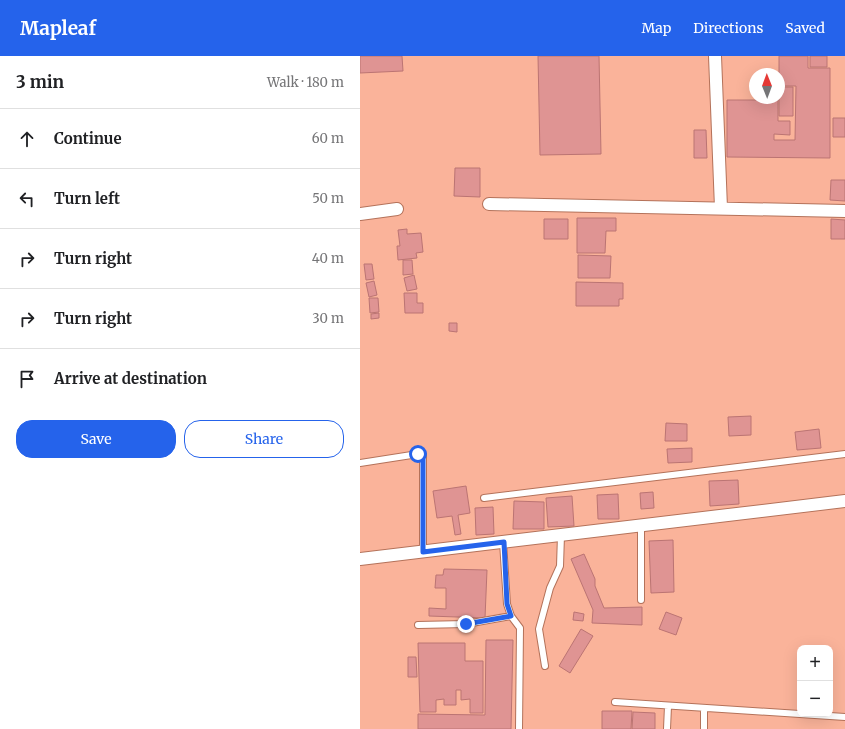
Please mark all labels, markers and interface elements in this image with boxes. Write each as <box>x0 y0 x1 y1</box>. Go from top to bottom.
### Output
text: Mapleaf <box>20 16 96 40</box>
text: Map <box>641 19 671 37</box>
text: Directions <box>693 19 763 37</box>
text: Saved <box>785 19 825 37</box>
north arrow <box>749 68 785 104</box>
text: 3 min <box>16 71 64 93</box>
text: Walk · 180 m <box>267 74 344 91</box>
icon: ahead <box>16 128 38 150</box>
text: Continue <box>54 129 122 148</box>
text: 60 m <box>312 130 344 147</box>
icon: left <box>16 188 38 210</box>
text: Turn left <box>54 189 120 208</box>
text: 50 m <box>312 190 344 207</box>
icon: right <box>16 248 38 270</box>
text: Turn right <box>54 249 132 268</box>
text: 40 m <box>312 250 344 267</box>
icon: right <box>16 308 38 330</box>
text: Turn right <box>54 309 132 328</box>
text: 30 m <box>312 310 344 327</box>
icon: arrive <box>16 368 38 390</box>
text: Arrive at destination <box>54 369 207 388</box>
button: Save <box>16 420 176 458</box>
button: Share <box>184 420 344 458</box>
route start <box>409 445 427 463</box>
route end <box>457 615 475 633</box>
map controls <box>797 645 833 717</box>
button: + <box>797 645 833 681</box>
button: − <box>797 681 833 717</box>

